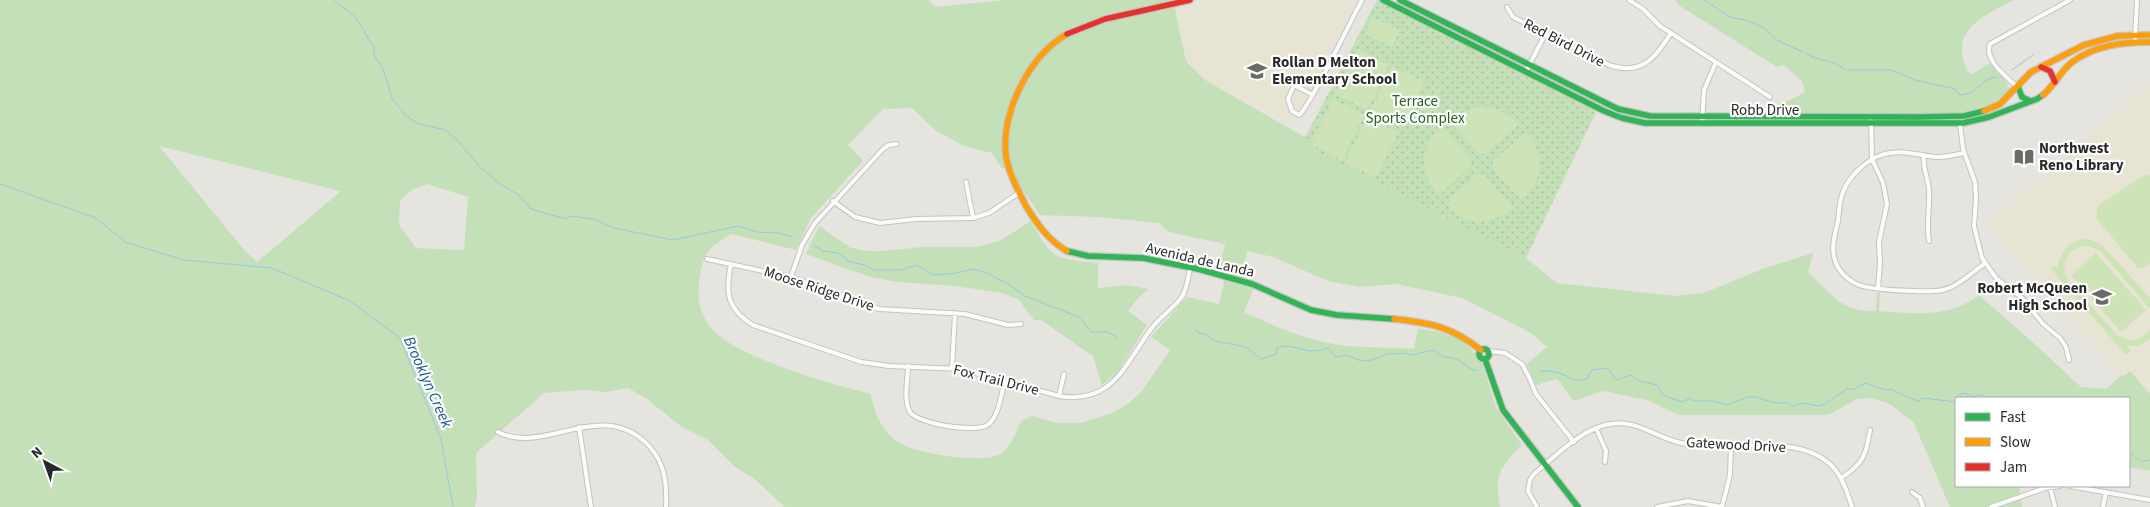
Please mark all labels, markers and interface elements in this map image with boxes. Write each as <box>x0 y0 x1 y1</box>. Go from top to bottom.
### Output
street label: Red Bird Drive <box>1520 14 1608 72</box>
place label: Rollan D Melton Elementary School <box>1272 52 1397 90</box>
school or university icon: Rollan D Melton Elementary School <box>1246 60 1268 82</box>
park label: Terrace Sports Complex <box>1365 91 1465 129</box>
street label: Robb Drive <box>1731 100 1799 121</box>
place label: Northwest Reno Library <box>2039 138 2124 176</box>
library icon: Northwest Reno Library <box>2013 146 2035 168</box>
street label: Avenida de Landa <box>1144 237 1256 283</box>
street label: Moose Ridge Drive <box>761 261 877 317</box>
place label: Robert McQueen High School <box>1977 278 2088 316</box>
school or university icon: Robert McQueen High School <box>2091 286 2113 308</box>
water label: Brooklyn Creek <box>398 333 458 432</box>
street label: Fox Trail Drive <box>951 359 1041 401</box>
legend <box>1955 397 2130 487</box>
text: Fast <box>2000 407 2026 428</box>
street label: Gatewood Drive <box>1686 432 1786 458</box>
text: Slow <box>2000 432 2031 453</box>
north arrow <box>20 437 70 487</box>
text: N <box>27 442 47 464</box>
text: Jam <box>2000 457 2027 478</box>

